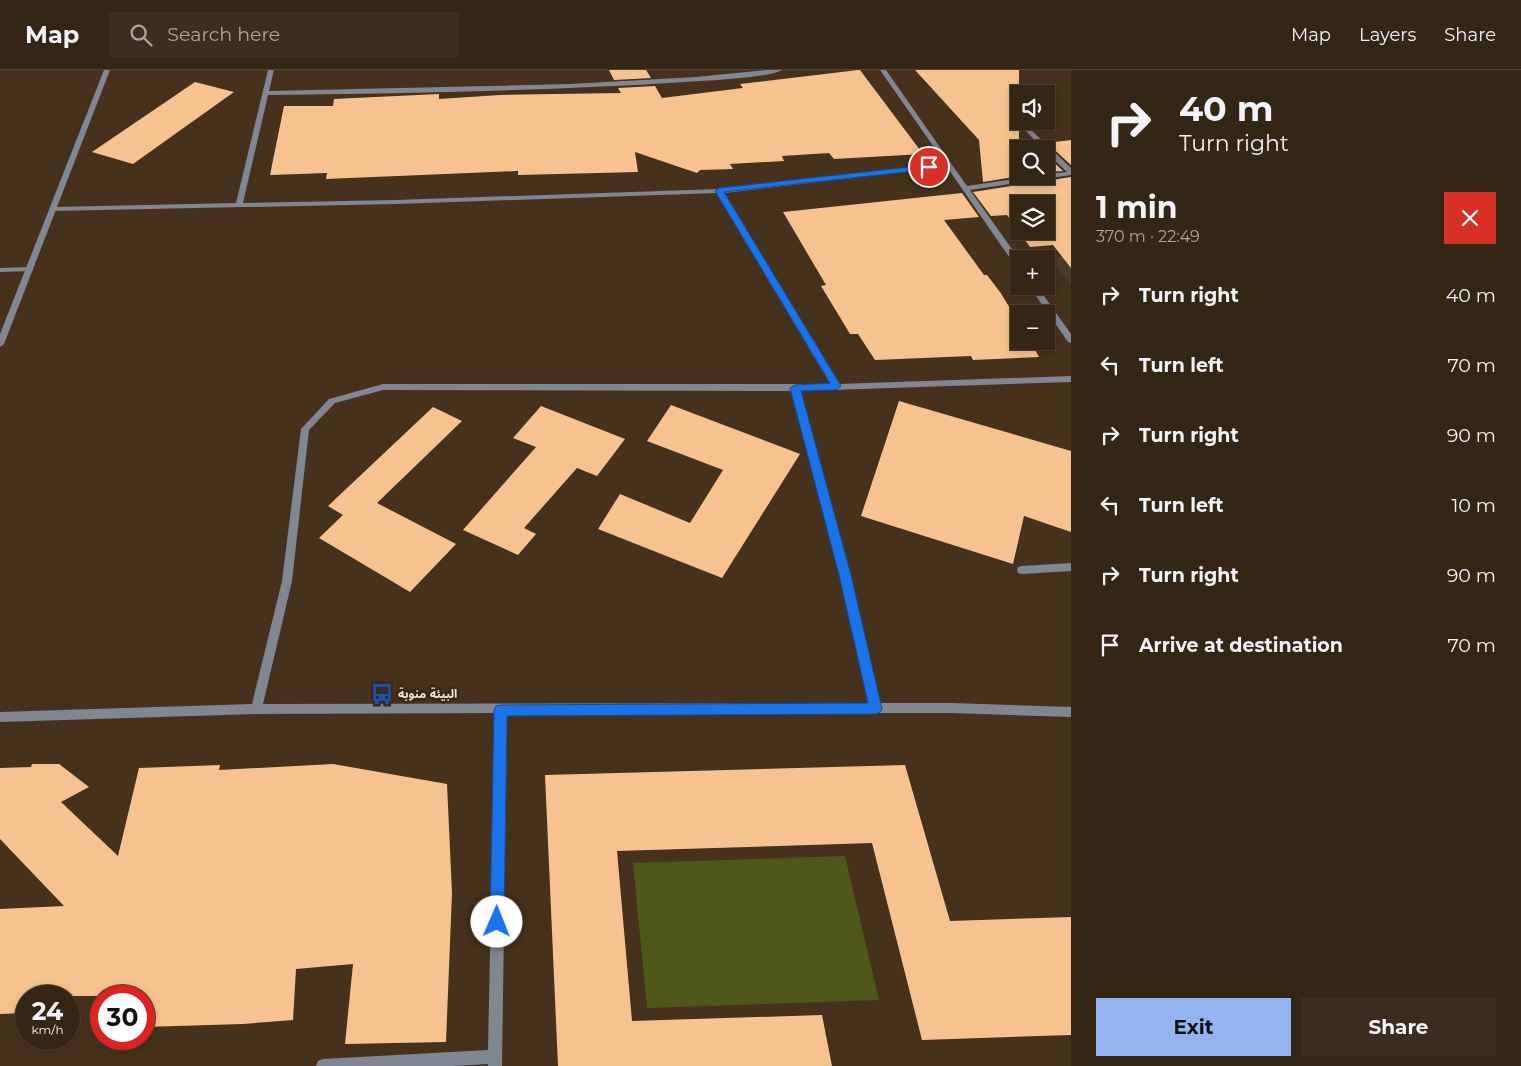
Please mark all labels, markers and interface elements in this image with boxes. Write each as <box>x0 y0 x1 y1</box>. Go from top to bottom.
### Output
search box <box>109 12 459 57</box>
text: Map <box>25 20 79 49</box>
icon: search <box>127 21 155 49</box>
text: Search here <box>167 23 280 46</box>
text: Map <box>1291 24 1331 46</box>
text: Layers <box>1359 24 1416 46</box>
text: Share <box>1444 24 1496 46</box>
map controls <box>1010 85 1055 350</box>
button: sound <box>1010 85 1055 130</box>
text: 40 m <box>1179 87 1274 130</box>
icon: right <box>1096 90 1161 155</box>
text: Turn right <box>1179 130 1289 157</box>
button: search <box>1010 140 1055 185</box>
pin <box>908 146 950 188</box>
icon: arrive <box>915 153 943 181</box>
text: 1 min <box>1096 189 1177 226</box>
button: close <box>1444 192 1496 244</box>
button: layers <box>1010 195 1055 240</box>
text: 370 m · 22:49 <box>1096 227 1200 246</box>
button: + <box>1010 250 1055 295</box>
icon: right <box>1096 281 1124 309</box>
text: Turn right <box>1139 284 1239 307</box>
text: 40 m <box>1446 284 1496 307</box>
button: − <box>1010 305 1055 350</box>
icon: left <box>1096 351 1124 379</box>
text: Turn left <box>1139 354 1224 377</box>
text: 70 m <box>1447 354 1496 377</box>
icon: right <box>1096 421 1124 449</box>
text: Turn right <box>1139 424 1239 447</box>
text: 90 m <box>1447 424 1496 447</box>
icon: left <box>1096 491 1124 519</box>
text: Turn left <box>1139 494 1224 517</box>
text: 10 m <box>1451 494 1496 517</box>
icon: right <box>1096 561 1124 589</box>
text: Turn right <box>1139 564 1239 587</box>
text: 90 m <box>1447 564 1496 587</box>
icon: arrive <box>1096 631 1124 659</box>
text: Arrive at destination <box>1139 634 1343 657</box>
text: 70 m <box>1447 634 1496 657</box>
bus stop icon: البيئة منوبة <box>369 681 395 707</box>
place label: البيئة منوبة <box>398 686 457 701</box>
position arrow <box>470 895 522 947</box>
speed limit sign: 30 <box>90 985 155 1050</box>
text: 24 <box>32 996 63 1026</box>
button: Exit <box>1096 998 1291 1056</box>
button: Share <box>1301 998 1496 1056</box>
text: km/h <box>31 1022 64 1037</box>

